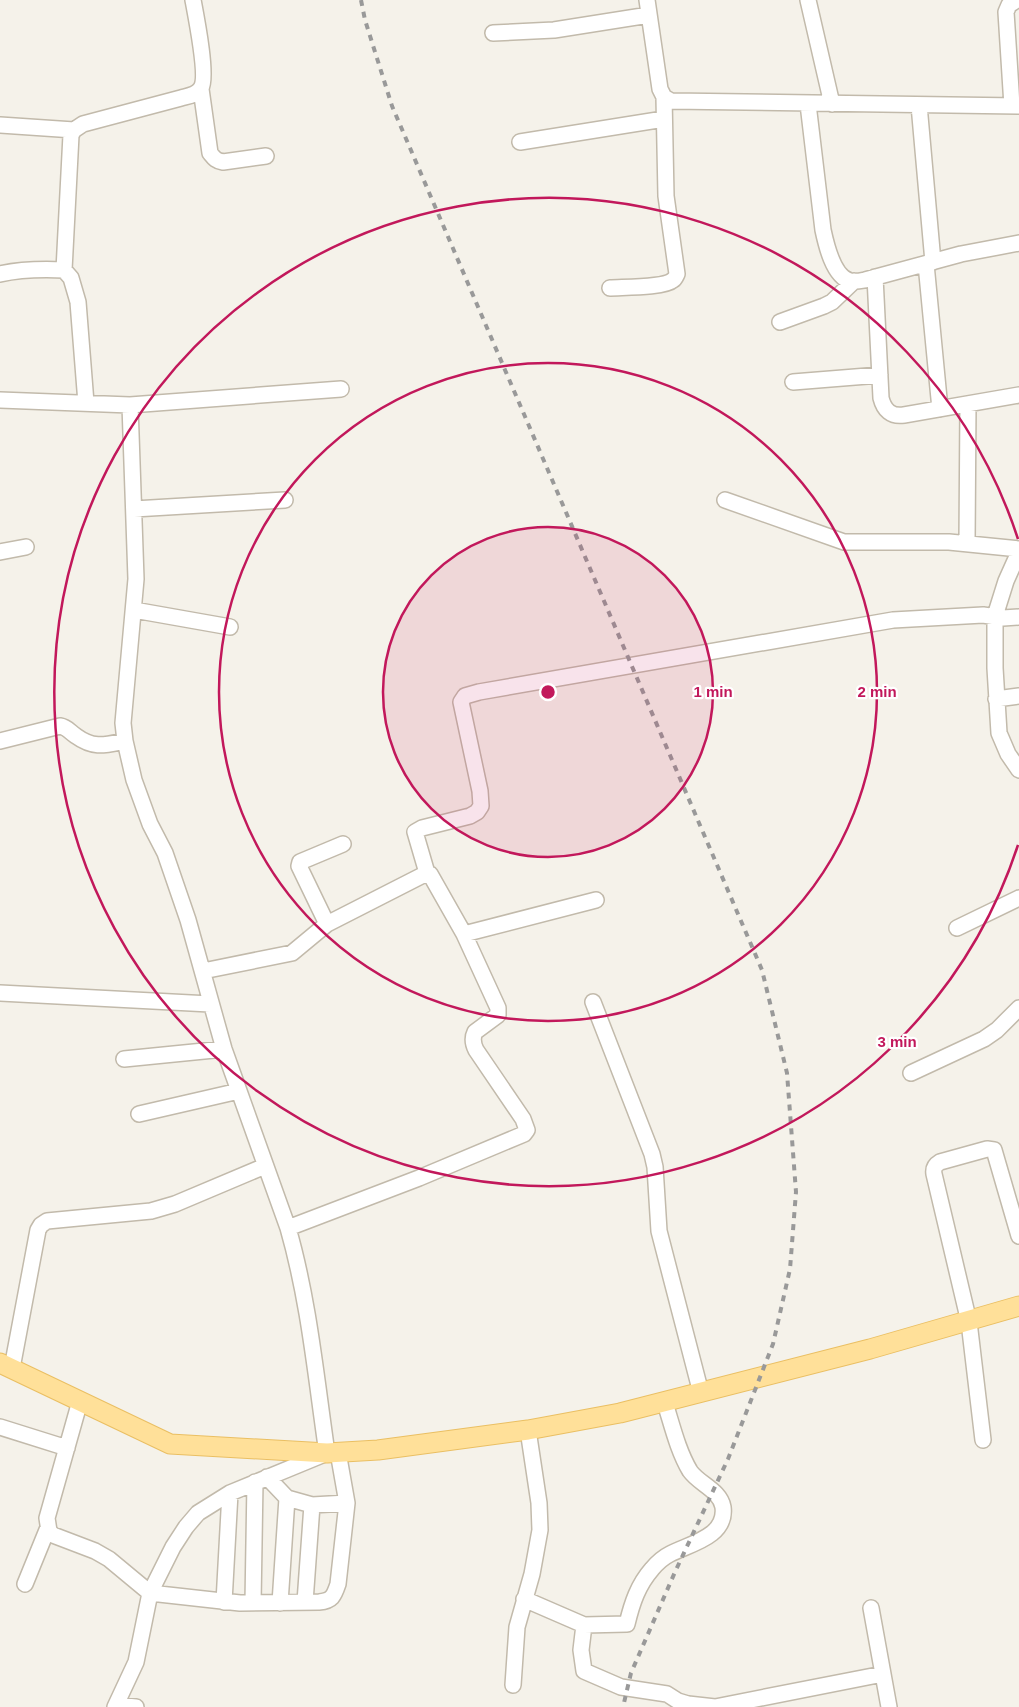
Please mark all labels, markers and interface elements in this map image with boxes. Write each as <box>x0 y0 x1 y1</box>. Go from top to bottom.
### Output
centre of rings <box>539 683 557 701</box>
text: 1 min <box>693 683 733 700</box>
text: 2 min <box>857 683 897 700</box>
text: 3 min <box>877 1033 917 1050</box>

